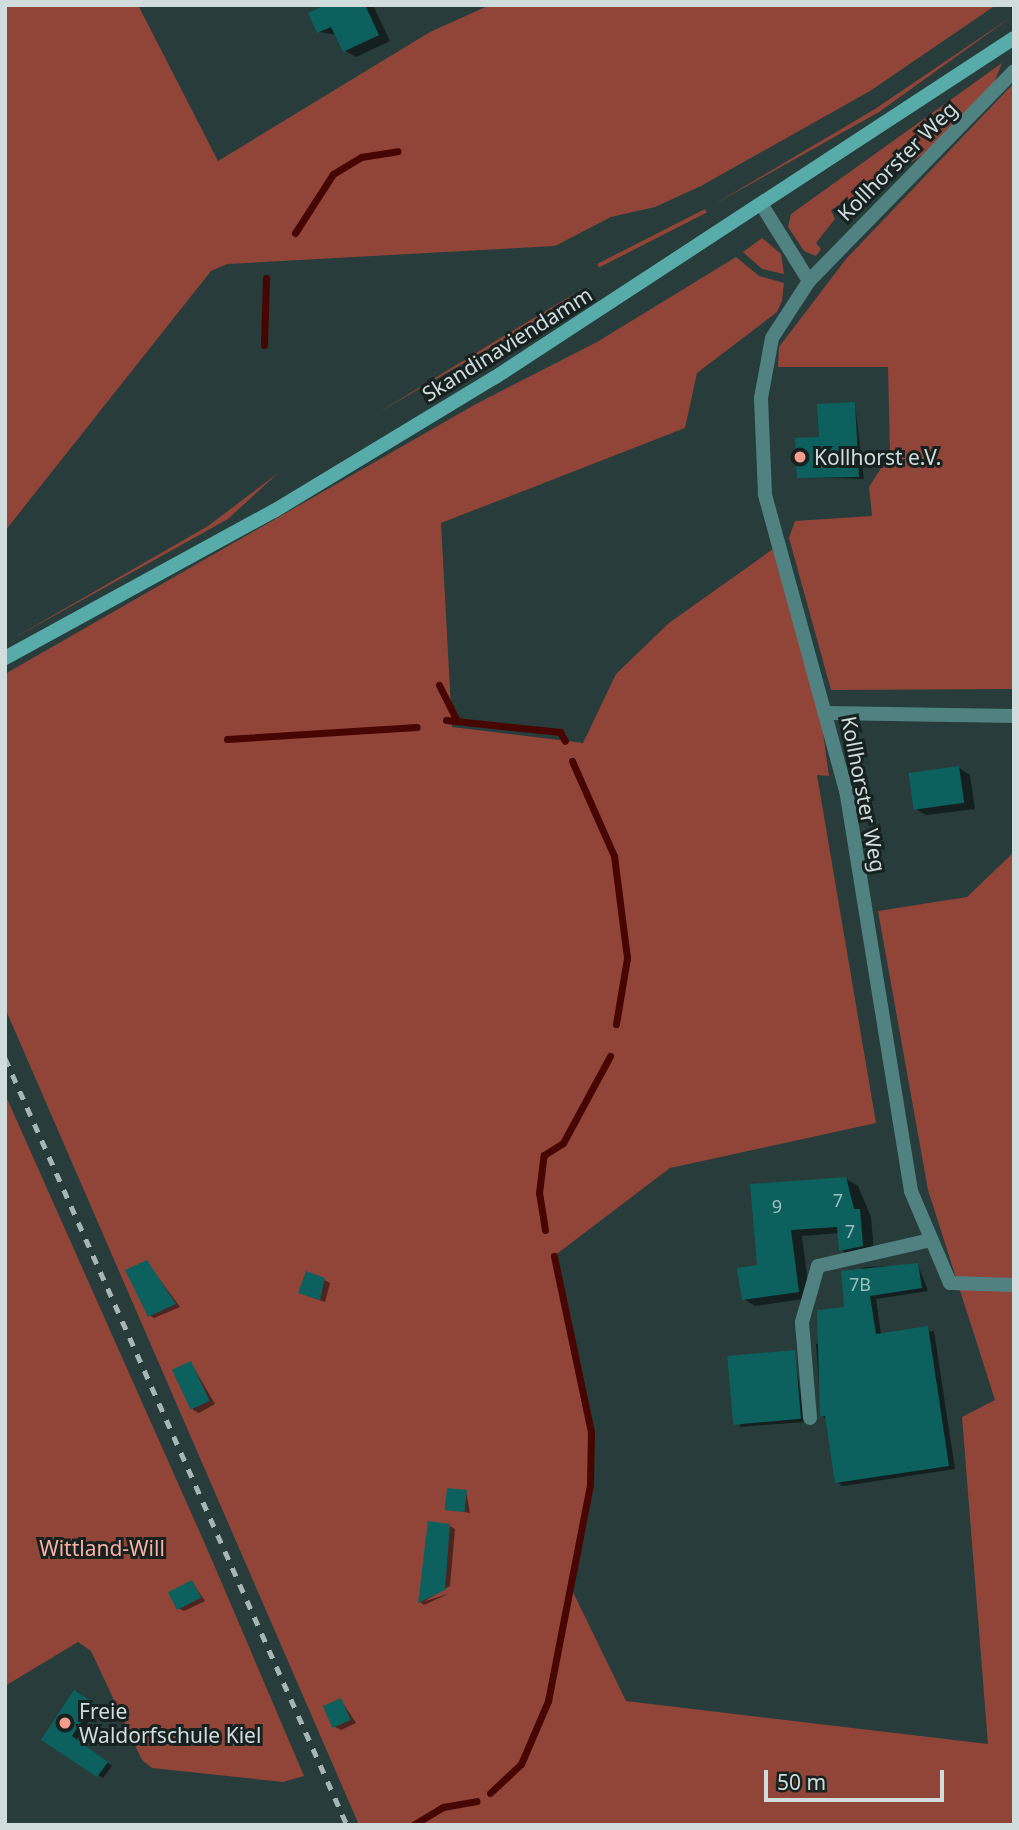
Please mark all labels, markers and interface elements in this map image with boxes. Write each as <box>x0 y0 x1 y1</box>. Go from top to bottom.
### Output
street label: Kollhorster Weg <box>832 96 962 226</box>
street label: Skandinaviendamm <box>417 282 597 406</box>
place label: Kollhorst e.V. <box>814 444 941 470</box>
marker: Kollhorst e.V. <box>792 449 808 465</box>
street label: Kollhorster Weg <box>837 714 891 874</box>
house number: 7 <box>833 1189 843 1211</box>
house number: 9 <box>772 1195 782 1217</box>
house number: 7 <box>845 1220 855 1242</box>
house number: 7B <box>849 1273 871 1295</box>
park label: Wittland-Will <box>39 1535 165 1561</box>
place label: Freie Waldorfschule Kiel <box>79 1698 261 1748</box>
marker: Freie Waldorfschule Kiel <box>57 1715 73 1731</box>
scale bar <box>767 1756 947 1800</box>
text: 50 m <box>777 1768 826 1796</box>

